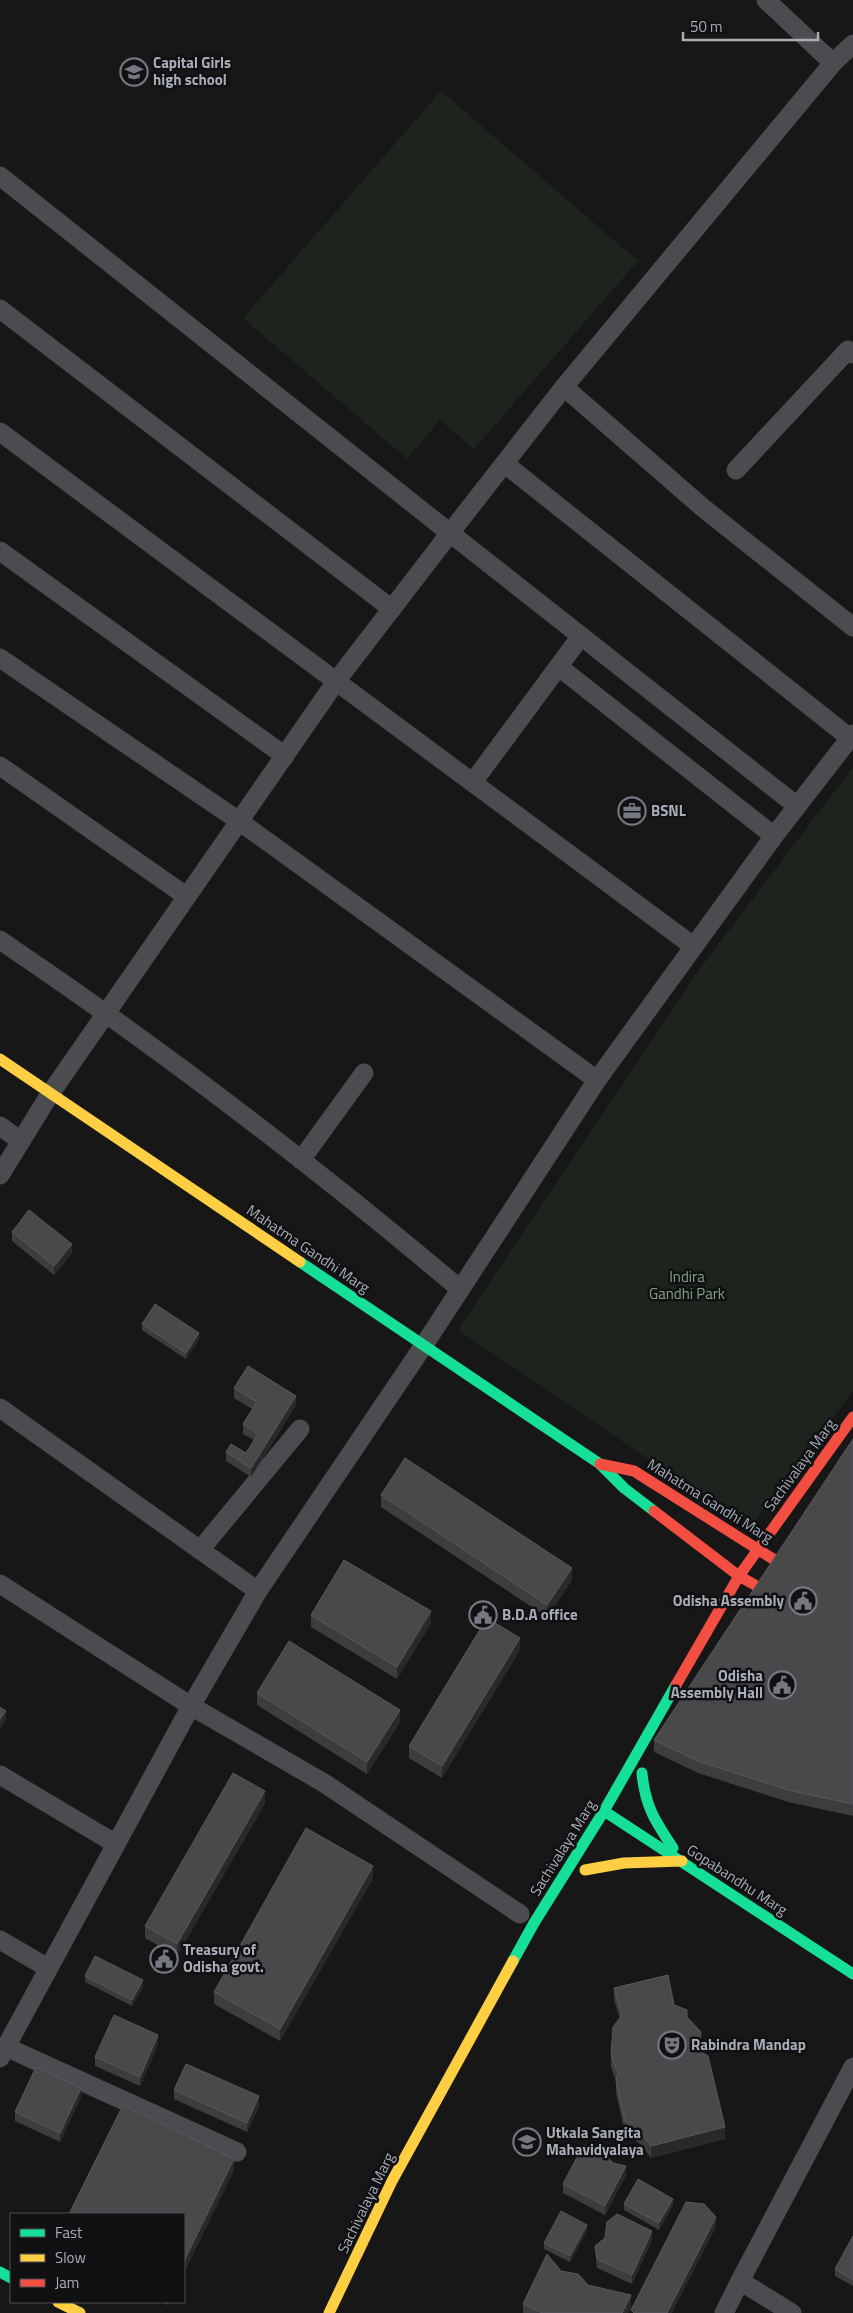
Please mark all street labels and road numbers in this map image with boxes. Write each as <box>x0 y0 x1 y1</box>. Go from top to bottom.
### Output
street label: Mahatma Gandhi Marg <box>242 1199 375 1299</box>
street label: Sachivalaya Marg <box>758 1413 841 1516</box>
street label: Mahatma Gandhi Marg <box>643 1453 778 1549</box>
street label: Sachivalaya Marg <box>524 1795 602 1900</box>
street label: Gopabandhu Marg <box>682 1838 793 1921</box>
street label: Sachivalaya Marg <box>331 2148 400 2257</box>

